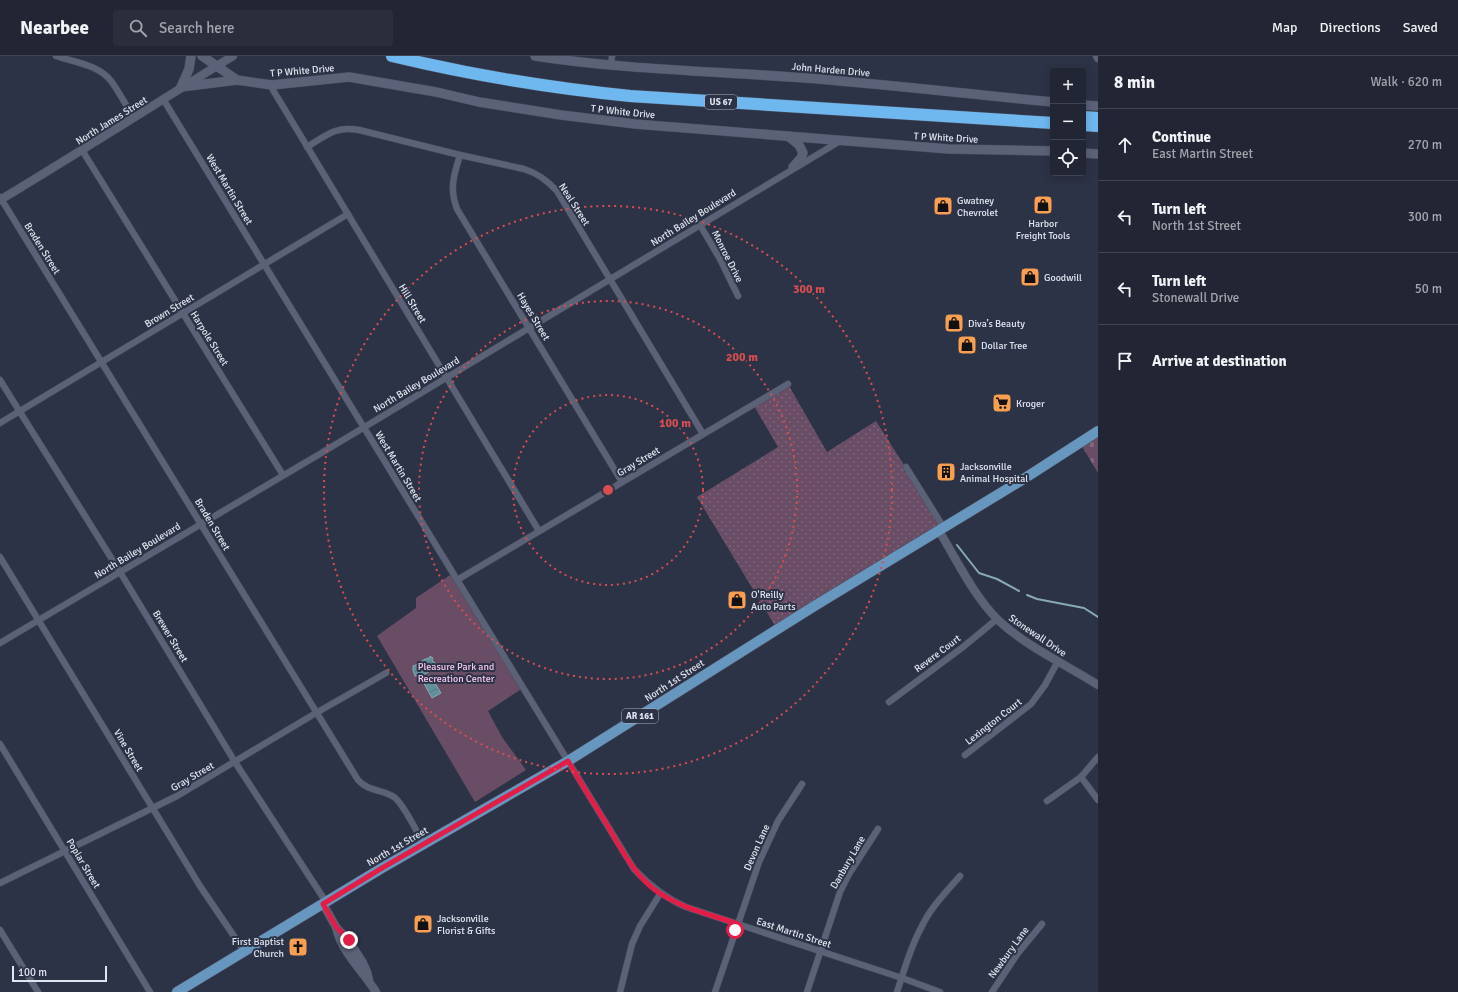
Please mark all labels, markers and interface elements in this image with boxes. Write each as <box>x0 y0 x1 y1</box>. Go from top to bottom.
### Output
search box <box>113 10 393 46</box>
text: Nearbee <box>20 16 89 40</box>
icon: search <box>127 17 149 39</box>
text: Search here <box>159 19 235 37</box>
text: Map <box>1272 19 1298 36</box>
text: Directions <box>1320 19 1381 36</box>
text: Saved <box>1403 19 1438 36</box>
street label: John Harden Drive <box>791 61 871 79</box>
street label: T P White Drive <box>269 62 335 80</box>
map controls <box>1050 68 1086 176</box>
button: + <box>1050 68 1086 104</box>
text: 8 min <box>1114 72 1155 93</box>
text: Walk · 620 m <box>1371 74 1442 90</box>
street label: North James Street <box>74 94 150 148</box>
road number: US 67 <box>705 95 737 109</box>
street label: T P White Drive <box>590 103 656 121</box>
button: − <box>1050 104 1086 140</box>
text: Continue <box>1152 128 1211 146</box>
street label: T P White Drive <box>913 130 979 146</box>
icon: ahead <box>1114 134 1136 156</box>
text: 270 m <box>1408 137 1442 153</box>
button: locate <box>1050 140 1086 176</box>
text: East Martin Street <box>1152 146 1253 162</box>
street label: West Martin Street <box>203 152 255 227</box>
street label: Neal Street <box>556 181 593 228</box>
street label: North Bailey Boulevard <box>649 187 738 249</box>
shop icon: Harbor Freight Tools <box>1032 194 1054 216</box>
shop icon: Gwatney Chevrolet <box>932 195 954 217</box>
place label: Gwatney Chevrolet <box>957 195 998 219</box>
text: Turn left <box>1152 200 1206 218</box>
icon: left <box>1114 206 1136 228</box>
text: 300 m <box>1408 209 1442 225</box>
place label: Harbor Freight Tools <box>1016 218 1071 242</box>
text: North 1st Street <box>1152 218 1241 234</box>
street label: Braden Street <box>22 221 63 277</box>
street label: Monroe Drive <box>709 228 745 285</box>
shop icon: Goodwill <box>1019 266 1041 288</box>
place label: Goodwill <box>1044 272 1082 284</box>
text: Turn left <box>1152 272 1206 290</box>
icon: left <box>1114 278 1136 300</box>
text: 50 m <box>1415 281 1442 297</box>
street label: Hill Street <box>396 282 429 326</box>
text: 300 m <box>793 282 825 297</box>
street label: Hayes Street <box>514 290 552 343</box>
text: Stonewall Drive <box>1152 290 1239 306</box>
street label: Brown Street <box>143 291 197 330</box>
street label: Harpole Street <box>188 309 231 368</box>
shop icon: Diva’s Beauty <box>943 312 965 334</box>
place label: Diva’s Beauty <box>968 318 1025 330</box>
shop icon: Dollar Tree <box>956 334 978 356</box>
place label: Dollar Tree <box>981 340 1027 352</box>
text: 200 m <box>726 350 758 365</box>
icon: arrive <box>1114 350 1136 372</box>
text: Arrive at destination <box>1152 352 1287 370</box>
street label: North Bailey Boulevard <box>371 354 462 415</box>
supermarket icon: Kroger <box>991 392 1013 414</box>
place label: Kroger <box>1016 398 1045 410</box>
text: 100 m <box>659 416 691 431</box>
street label: West Martin Street <box>372 429 424 504</box>
street label: Gray Street <box>615 444 663 479</box>
building icon: Jacksonville Animal Hospital <box>935 461 957 483</box>
place label: Jacksonville Animal Hospital <box>960 461 1028 485</box>
centre of rings <box>601 483 615 497</box>
street label: Braden Street <box>192 496 233 553</box>
street label: North Bailey Boulevard <box>92 520 183 581</box>
shop icon: O'Reilly Auto Parts <box>726 589 748 611</box>
place label: O'Reilly Auto Parts <box>751 589 796 613</box>
street label: Brewer Street <box>150 608 191 665</box>
street label: Stonewall Drive <box>1006 612 1069 660</box>
street label: Revere Court <box>912 632 964 675</box>
street label: North 1st Street <box>643 657 707 705</box>
park label: Pleasure Park and Recreation Center <box>418 661 495 685</box>
street label: Lexington Court <box>963 696 1025 748</box>
road number: AR 161 <box>622 709 658 723</box>
street label: Vine Street <box>111 727 146 774</box>
street label: Gray Street <box>169 759 217 794</box>
street label: Devon Lane <box>741 822 772 872</box>
street label: North 1st Street <box>365 824 431 869</box>
street label: Danbury Lane <box>828 834 868 891</box>
street label: Poplar Street <box>64 836 103 891</box>
shop icon: Jacksonville Florist & Gifts <box>412 913 434 935</box>
place label: Jacksonville Florist & Gifts <box>437 913 496 937</box>
street label: East Martin Street <box>755 915 833 951</box>
route start <box>726 921 744 939</box>
street label: Newbury Lane <box>986 924 1032 981</box>
route end <box>340 931 358 949</box>
place label: First Baptist Church <box>232 936 284 960</box>
church icon: First Baptist Church <box>287 936 309 958</box>
scale bar <box>12 964 107 983</box>
text: 100 m <box>18 966 47 979</box>

